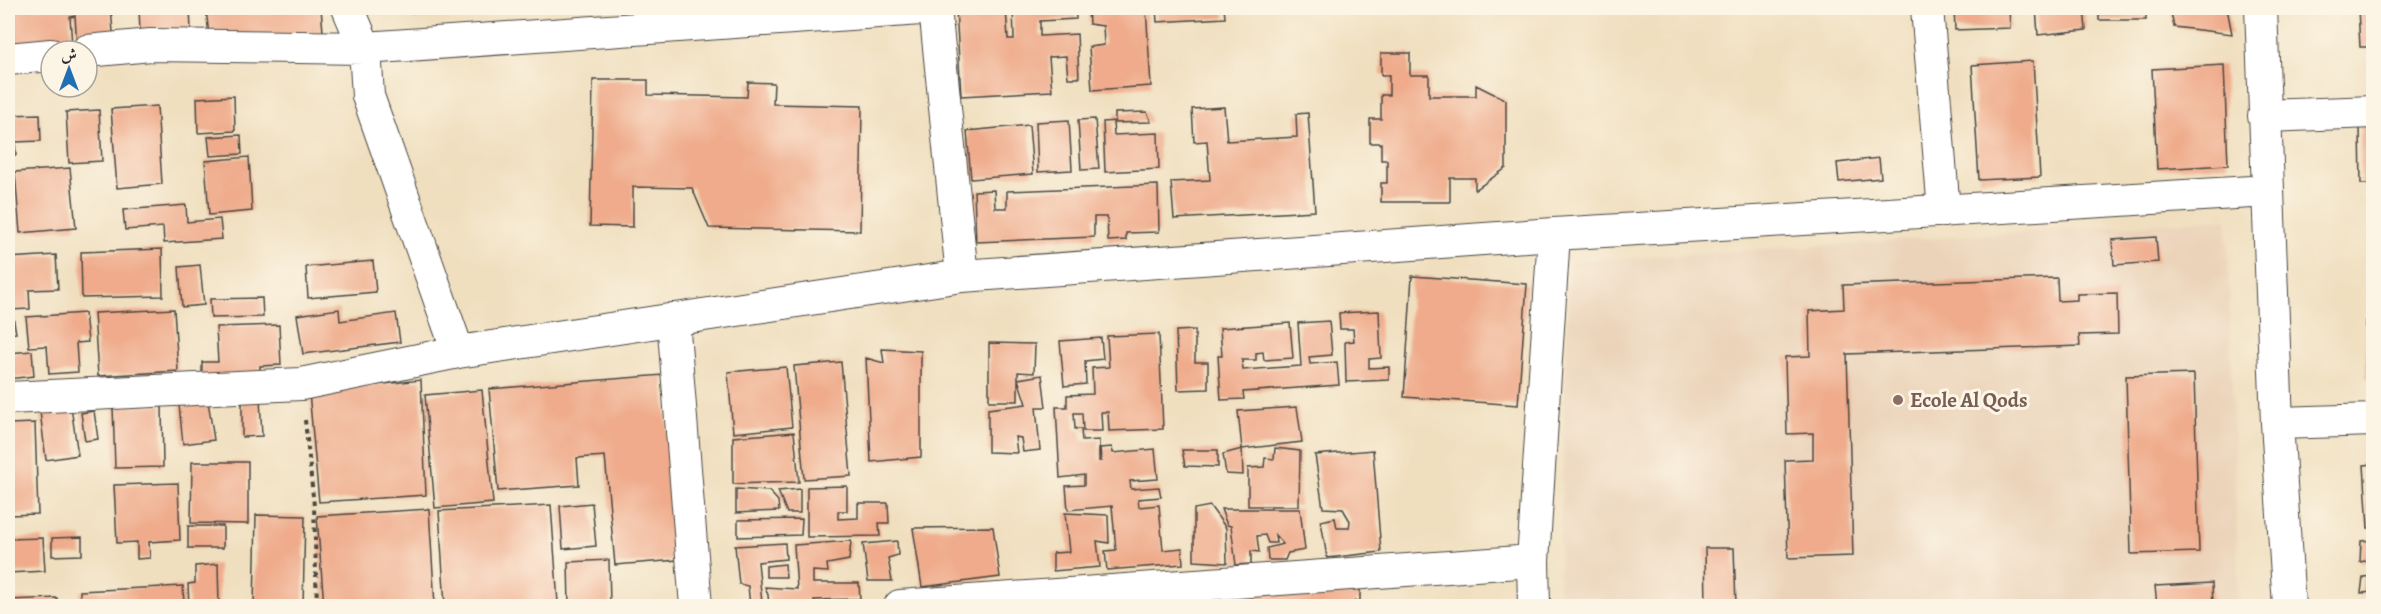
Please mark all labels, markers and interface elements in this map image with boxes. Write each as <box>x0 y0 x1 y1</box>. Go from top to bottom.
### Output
north arrow <box>39 39 99 99</box>
text: ش <box>61 44 77 66</box>
place label: Ecole Al Qods <box>1910 386 2028 414</box>
marker: Ecole Al Qods <box>1891 393 1905 407</box>

